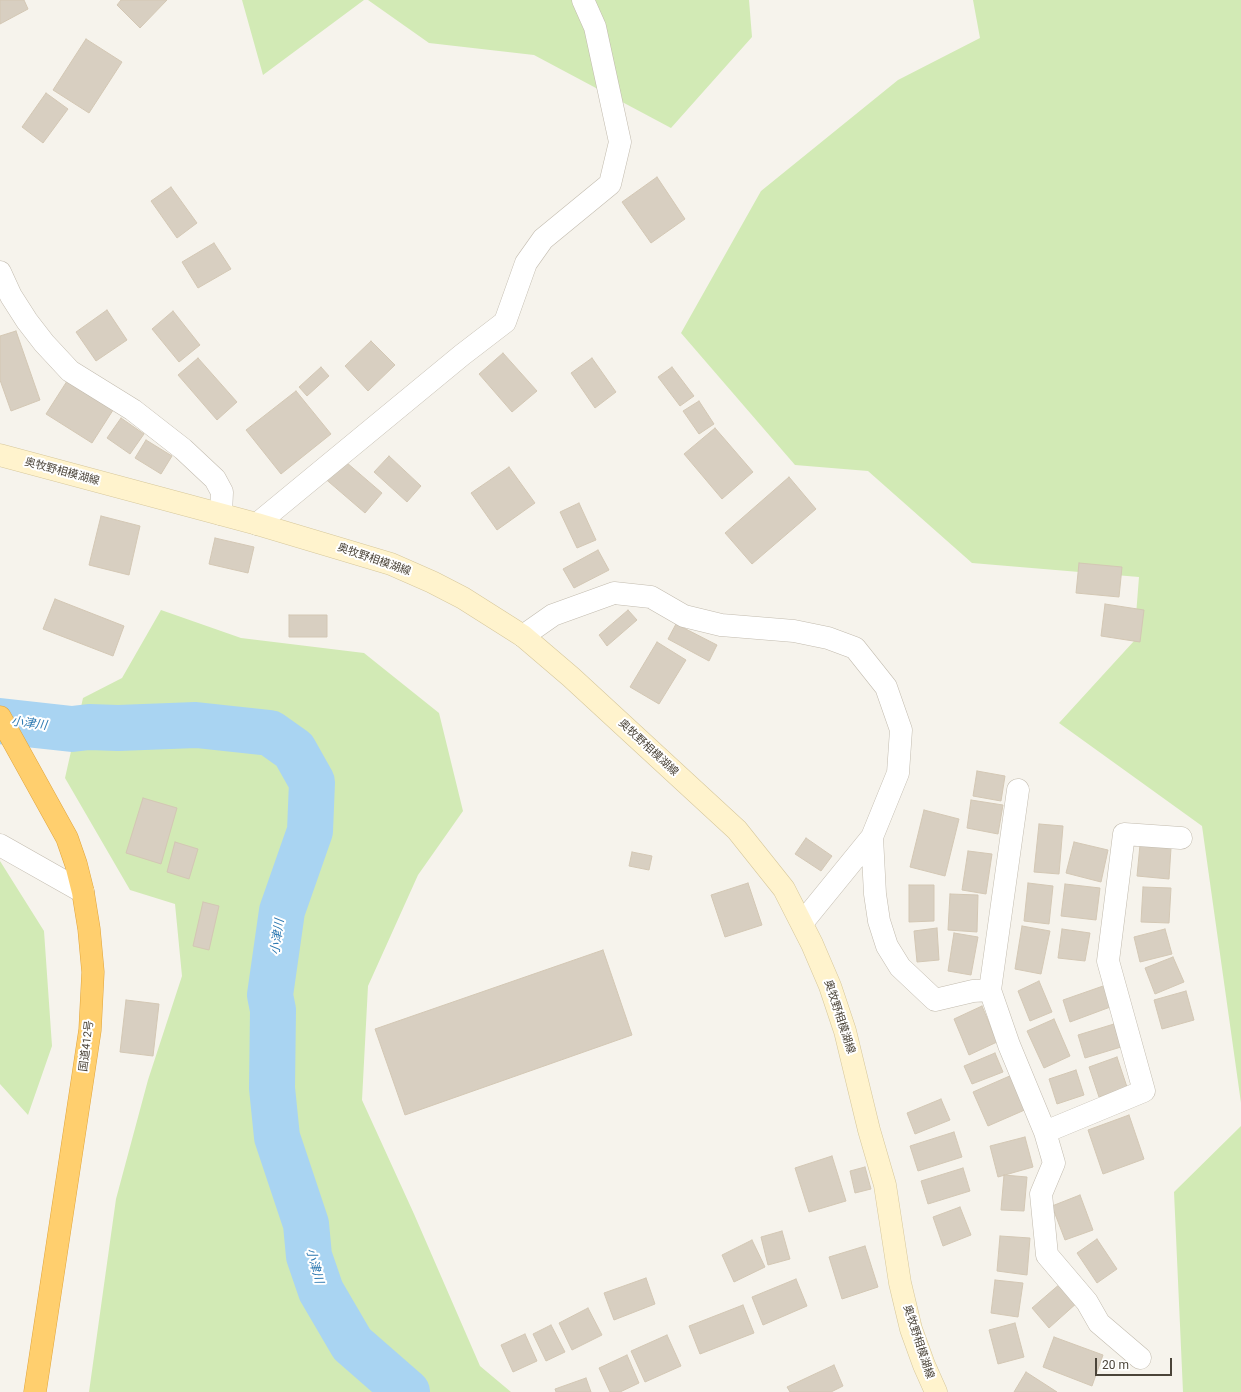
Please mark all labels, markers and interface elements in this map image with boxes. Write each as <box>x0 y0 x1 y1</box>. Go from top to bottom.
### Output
street label: 奥牧野相模湖線 <box>23 456 101 488</box>
street label: 奥牧野相模湖線 <box>335 541 413 579</box>
water label: 小津川 <box>10 715 48 733</box>
street label: 奥牧野相模湖線 <box>615 717 681 779</box>
water label: 小津川 <box>268 918 288 956</box>
street label: 奥牧野相模湖線 <box>821 978 857 1056</box>
street label: 国道412号 <box>77 1020 97 1072</box>
water label: 小津川 <box>302 1247 326 1285</box>
street label: 奥牧野相模湖線 <box>900 1303 936 1381</box>
scale bar <box>1097 1350 1174 1376</box>
text: 20 m <box>1102 1358 1129 1372</box>

